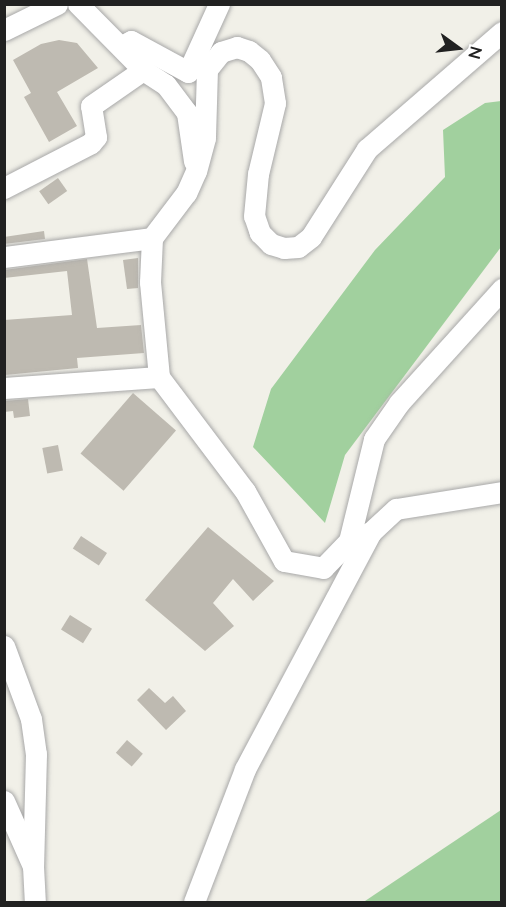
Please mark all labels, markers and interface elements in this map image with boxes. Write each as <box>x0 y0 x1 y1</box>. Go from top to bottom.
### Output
north arrow <box>428 18 488 78</box>
text: N <box>465 44 487 61</box>

